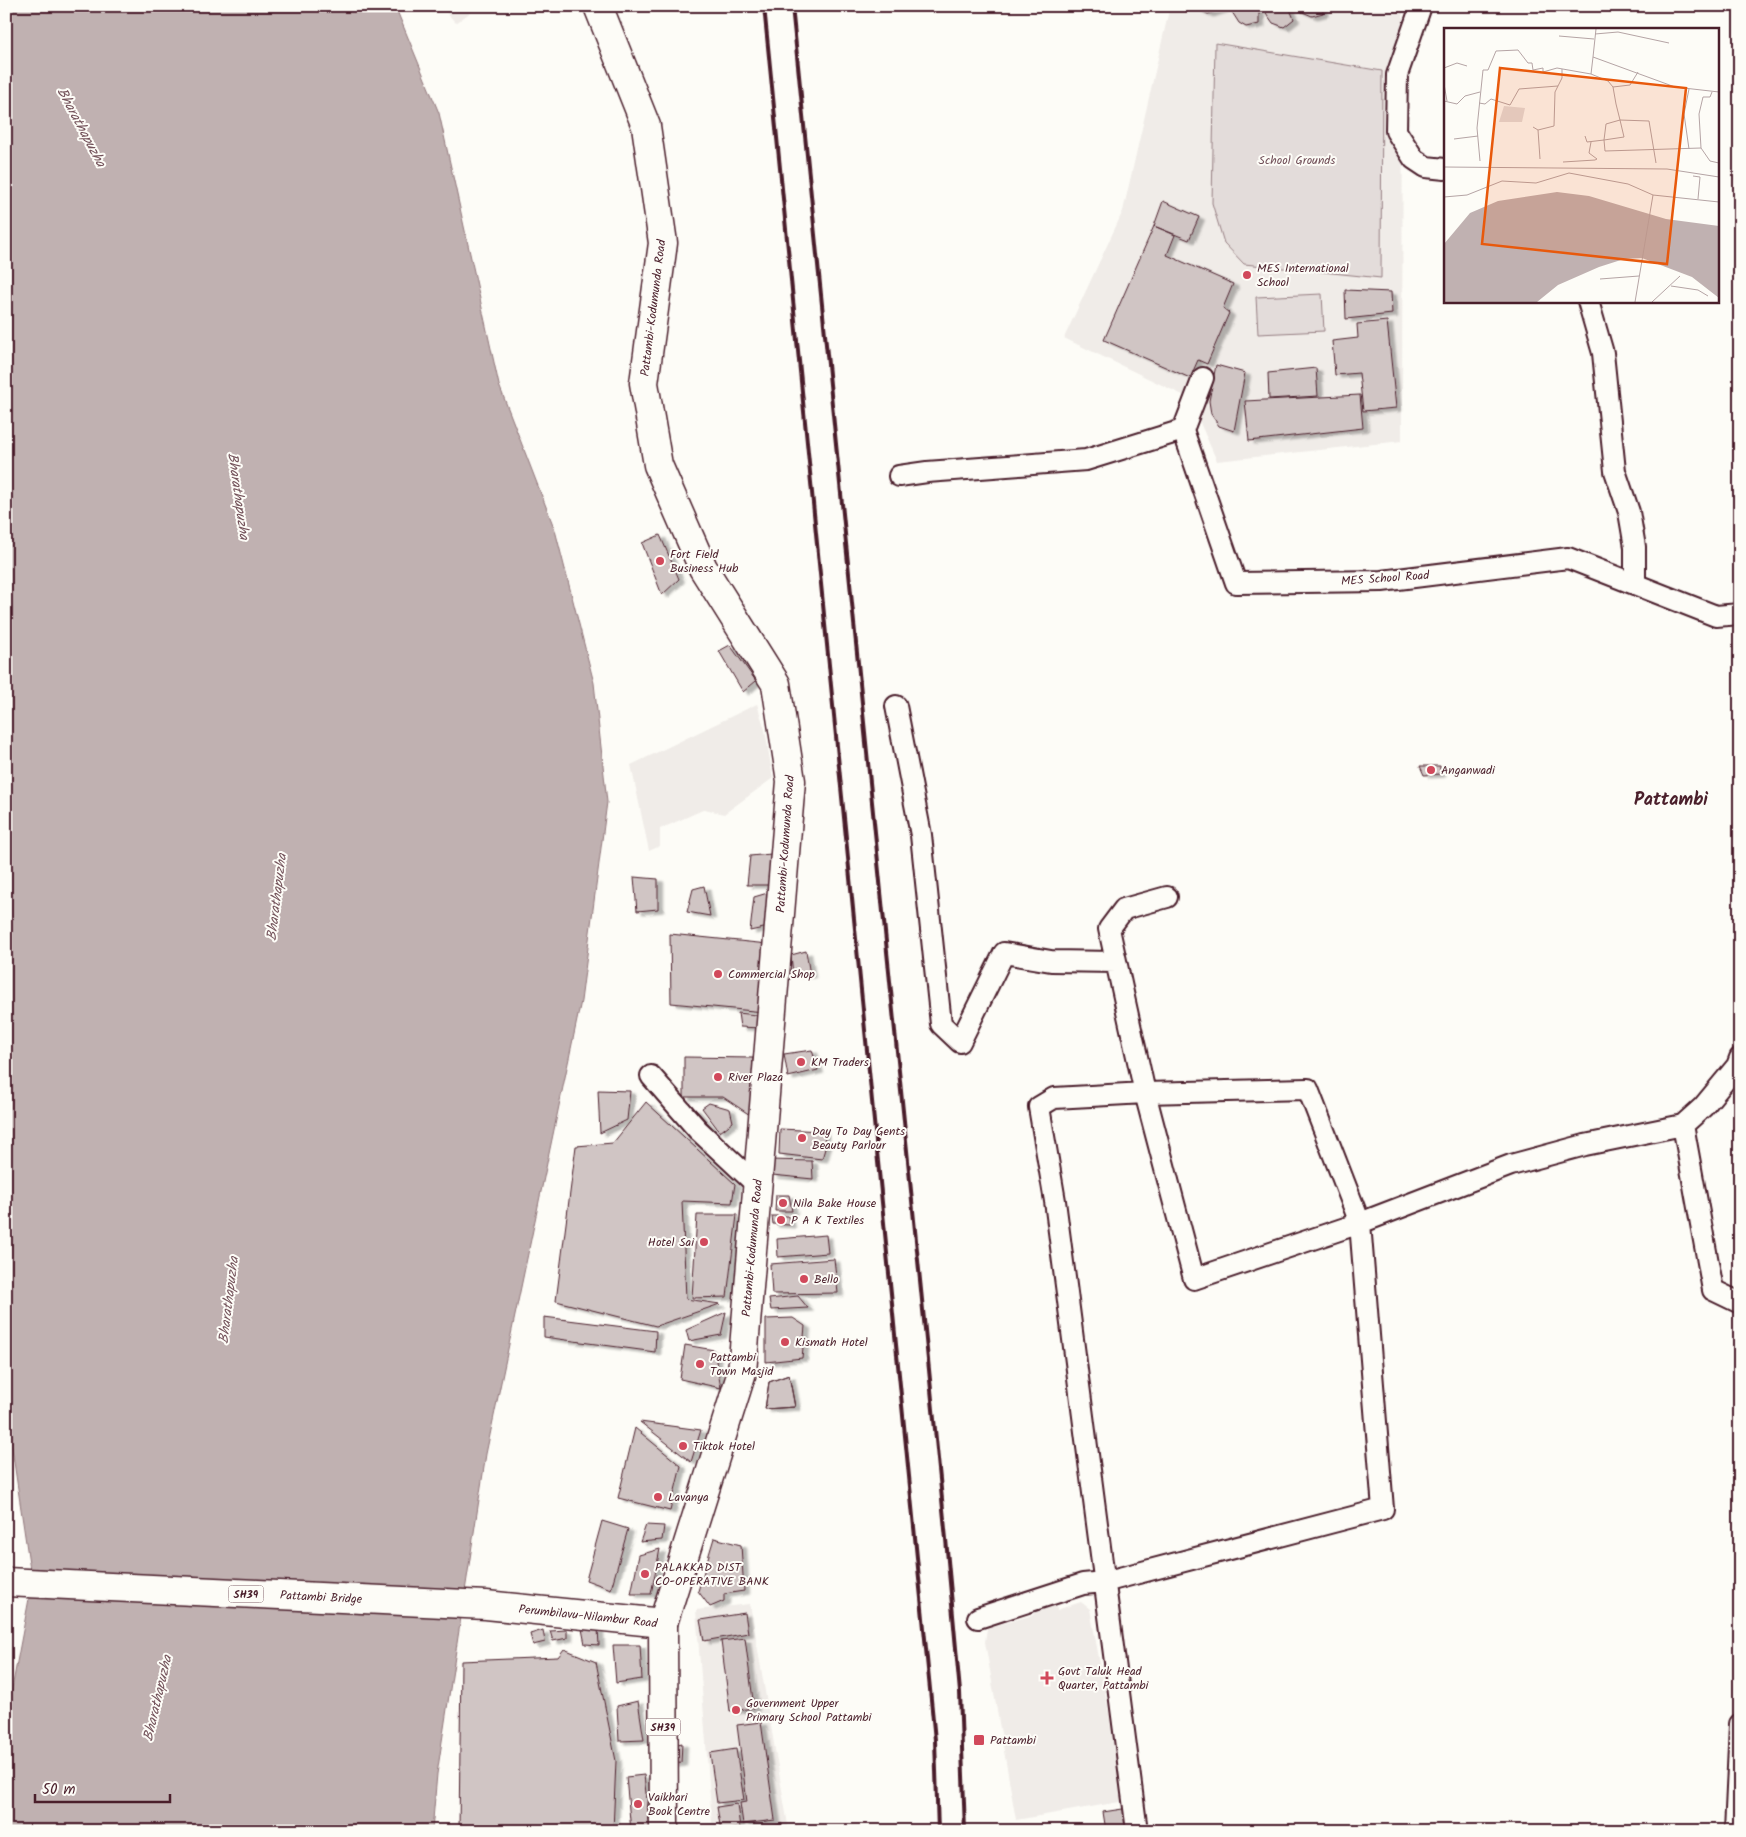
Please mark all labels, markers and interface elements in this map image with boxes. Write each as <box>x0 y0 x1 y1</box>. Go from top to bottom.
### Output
inset map <box>1444 28 1718 302</box>
water label: Bharathapuzha <box>51 84 112 172</box>
park label: School Grounds <box>1259 151 1335 170</box>
street label: Pattambi-Kodumunda Road <box>636 238 671 378</box>
place label: MES International School <box>1257 259 1349 292</box>
marker: MES International School <box>1241 269 1253 281</box>
water label: Bharathapuzha <box>221 451 255 542</box>
place label: Fort Field Business Hub <box>670 545 739 578</box>
marker: Fort Field Business Hub <box>654 555 666 567</box>
street label: MES School Road <box>1340 566 1431 591</box>
place label: Anganwadi <box>1441 761 1496 780</box>
marker: Anganwadi <box>1425 764 1437 776</box>
street label: Pattambi-Kodumunda Road <box>771 774 800 913</box>
district label: Pattambi <box>1634 786 1708 815</box>
water label: Bharathapuzha <box>261 851 293 942</box>
place label: Commercial Shop <box>728 965 815 984</box>
marker: Commercial Shop <box>712 968 724 980</box>
place label: KM Traders <box>811 1053 869 1072</box>
marker: KM Traders <box>795 1056 807 1068</box>
place label: River Plaza <box>728 1068 783 1087</box>
marker: River Plaza <box>712 1071 724 1083</box>
place label: Day To Day Gents Beauty Parlour <box>812 1122 905 1155</box>
marker: Day To Day Gents Beauty Parlour <box>796 1132 808 1144</box>
street label: Pattambi-Kodumunda Road <box>737 1178 768 1318</box>
place label: Nila Bake House <box>793 1194 877 1213</box>
marker: Nila Bake House <box>777 1197 789 1209</box>
place label: P A K Textiles <box>791 1211 864 1230</box>
marker: P A K Textiles <box>775 1214 787 1226</box>
place label: Hotel Sai <box>648 1233 695 1252</box>
marker: Hotel Sai <box>698 1236 710 1248</box>
water label: Bharathapuzha <box>213 1254 245 1345</box>
place label: Bello <box>814 1270 838 1289</box>
marker: Bello <box>798 1273 810 1285</box>
place label: Kismath Hotel <box>795 1333 868 1352</box>
marker: Kismath Hotel <box>779 1336 791 1348</box>
place label: Pattambi Town Masjid <box>710 1348 774 1381</box>
marker: Pattambi Town Masjid <box>694 1358 706 1370</box>
place label: Tiktok Hotel <box>693 1437 755 1456</box>
marker: Tiktok Hotel <box>677 1440 689 1452</box>
place label: Lavanya <box>668 1488 709 1507</box>
marker: Lavanya <box>652 1491 664 1503</box>
place label: PALAKKAD DIST CO-OPERATIVE BANK <box>655 1558 770 1591</box>
marker: PALAKKAD DIST CO-OPERATIVE BANK <box>639 1568 651 1580</box>
road number: SH39 <box>228 1586 264 1602</box>
street label: Pattambi Bridge <box>279 1586 363 1609</box>
street label: Perumbilavu-Nilambur Road <box>518 1600 659 1633</box>
water label: Bharathapuzha <box>137 1652 179 1743</box>
place label: Govt Taluk Head Quarter, Pattambi <box>1058 1662 1150 1695</box>
marker: Govt Taluk Head Quarter, Pattambi <box>1040 1671 1054 1685</box>
place label: Government Upper Primary School Pattambi <box>746 1694 873 1727</box>
marker: Government Upper Primary School Pattambi <box>730 1704 742 1716</box>
road number: SH39 <box>646 1718 680 1735</box>
place label: Pattambi <box>990 1731 1037 1750</box>
marker: Pattambi <box>972 1733 986 1747</box>
scale bar <box>35 1772 170 1804</box>
text: 50 m <box>42 1778 76 1802</box>
place label: Vaikhari Book Centre <box>648 1788 711 1821</box>
marker: Vaikhari Book Centre <box>632 1798 644 1810</box>

